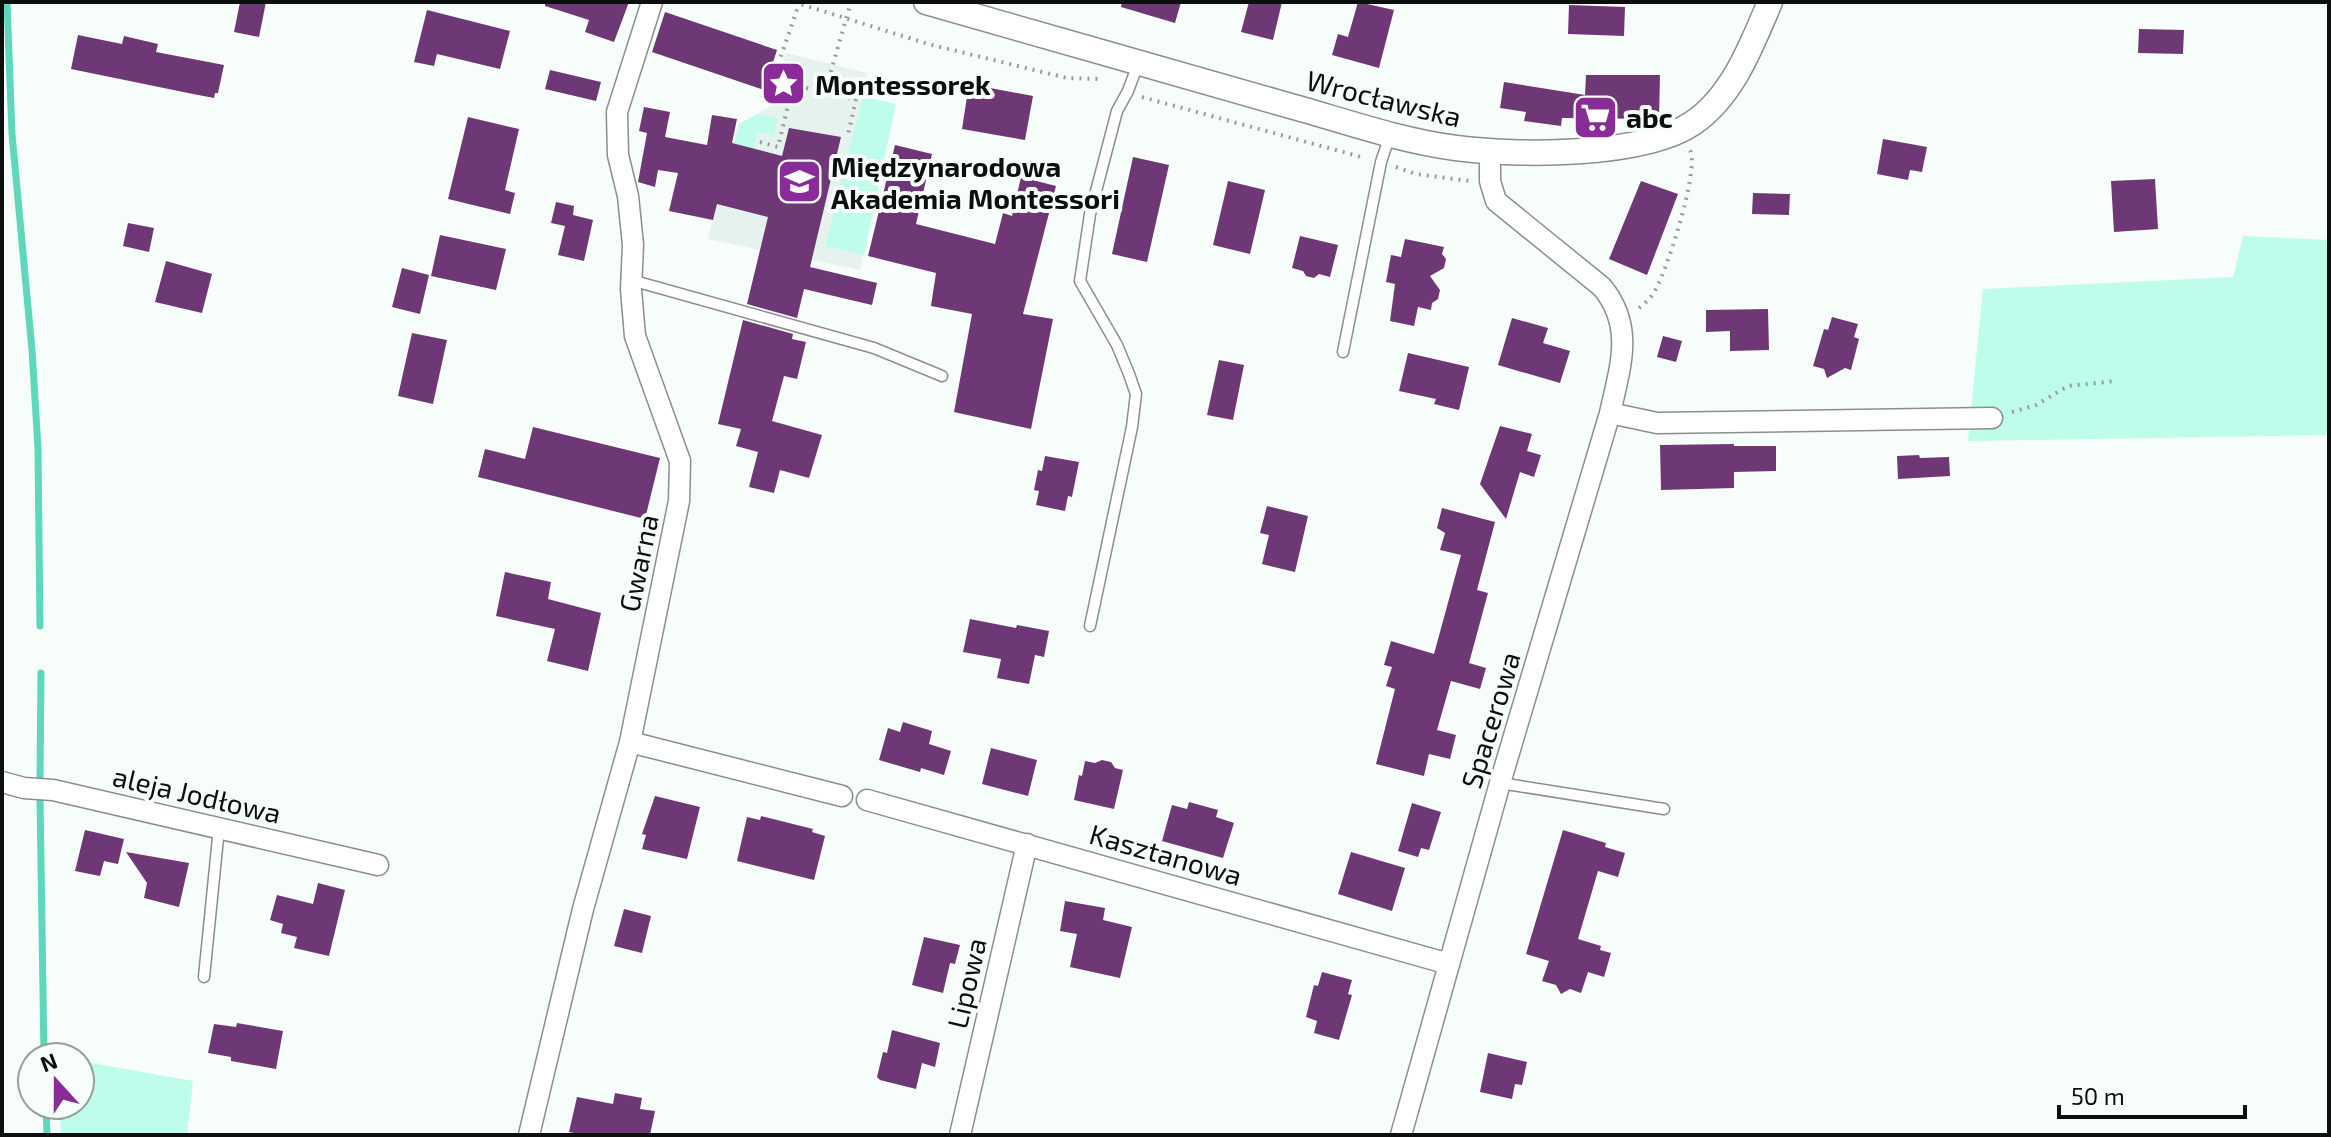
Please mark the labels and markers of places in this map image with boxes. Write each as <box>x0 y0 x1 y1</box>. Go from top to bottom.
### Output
place icon: Montessorek <box>760 60 808 108</box>
place label: Montessorek <box>815 67 991 101</box>
supermarket icon: abc <box>1571 93 1619 141</box>
place label: abc <box>1626 100 1673 134</box>
place label: Międzynarodowa Akademia Montessori <box>831 149 1120 215</box>
school or university icon: Międzynarodowa Akademia Montessori <box>776 158 824 206</box>

